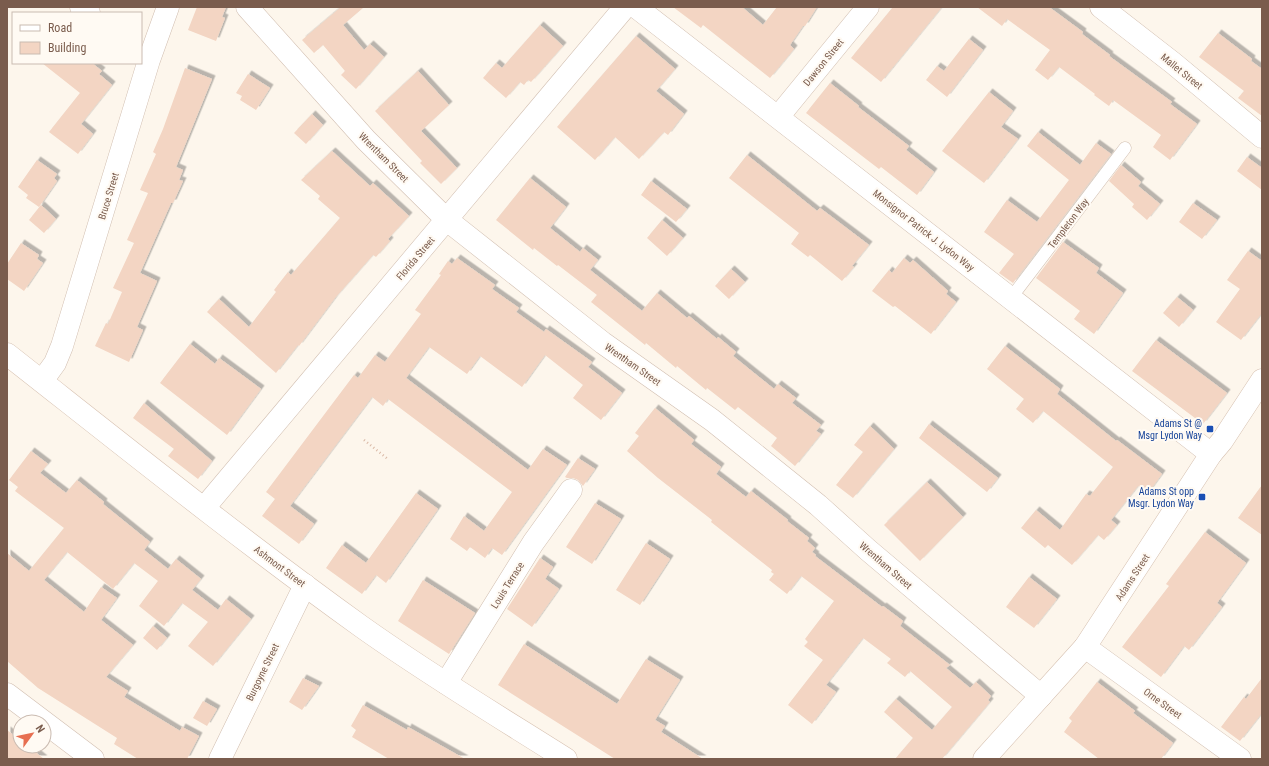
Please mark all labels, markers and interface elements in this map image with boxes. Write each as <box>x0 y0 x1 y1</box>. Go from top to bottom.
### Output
legend <box>12 12 142 64</box>
text: Road <box>48 21 72 35</box>
street label: Dawson Street <box>801 37 846 88</box>
text: Building <box>48 41 86 55</box>
street label: Mallet Street <box>1159 51 1205 92</box>
street label: Wrentham Street <box>356 130 411 185</box>
street label: Bruce Street <box>96 171 121 221</box>
street label: Monsignor Patrick J. Lydon Way <box>871 187 977 273</box>
street label: Templeton Way <box>1046 196 1091 251</box>
street label: Florida Street <box>394 234 437 282</box>
street label: Wrentham Street <box>603 341 663 388</box>
place label: Adams St @ Msgr Lydon Way <box>1138 418 1202 441</box>
marker: Adams St @ Msgr Lydon Way <box>1205 424 1215 434</box>
place label: Adams St opp Msgr. Lydon Way <box>1128 486 1194 509</box>
marker: Adams St opp Msgr. Lydon Way <box>1197 492 1207 502</box>
street label: Wrentham Street <box>857 540 914 591</box>
street label: Ashmont Street <box>252 544 307 589</box>
street label: Adams Street <box>1113 552 1152 603</box>
street label: Louis Terrace <box>489 560 526 611</box>
street label: Burgoyne Street <box>244 642 281 703</box>
street label: Orne Street <box>1142 686 1184 721</box>
north arrow <box>12 714 52 754</box>
text: N <box>33 722 47 735</box>

